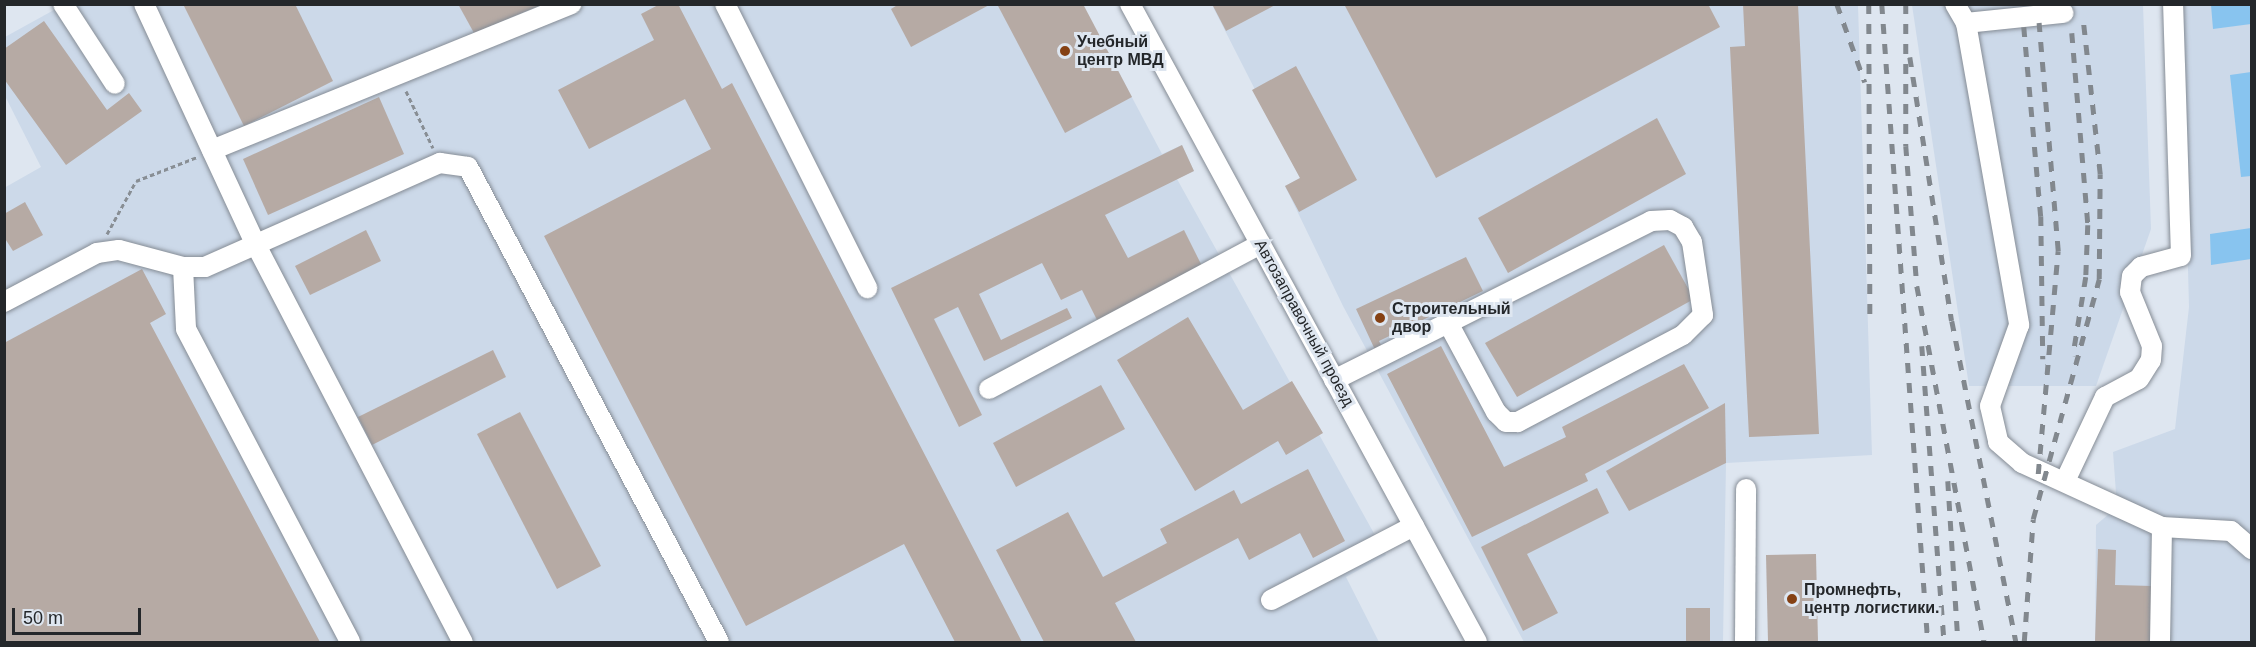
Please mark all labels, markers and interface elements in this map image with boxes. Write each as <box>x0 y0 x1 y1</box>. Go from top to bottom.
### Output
place label: Учебный центр МВД <box>1077 32 1164 70</box>
marker: Учебный центр МВД <box>1058 44 1072 58</box>
street label: Автозаправочный проезд <box>1250 236 1358 410</box>
place label: Строительный двор <box>1392 299 1511 337</box>
marker: Строительный двор <box>1373 311 1387 325</box>
place label: Промнефть, центр логистики. <box>1804 580 1940 618</box>
marker: Промнефть, центр логистики. <box>1785 592 1799 606</box>
scale bar <box>15 596 144 634</box>
text: 50 m <box>23 608 63 628</box>

